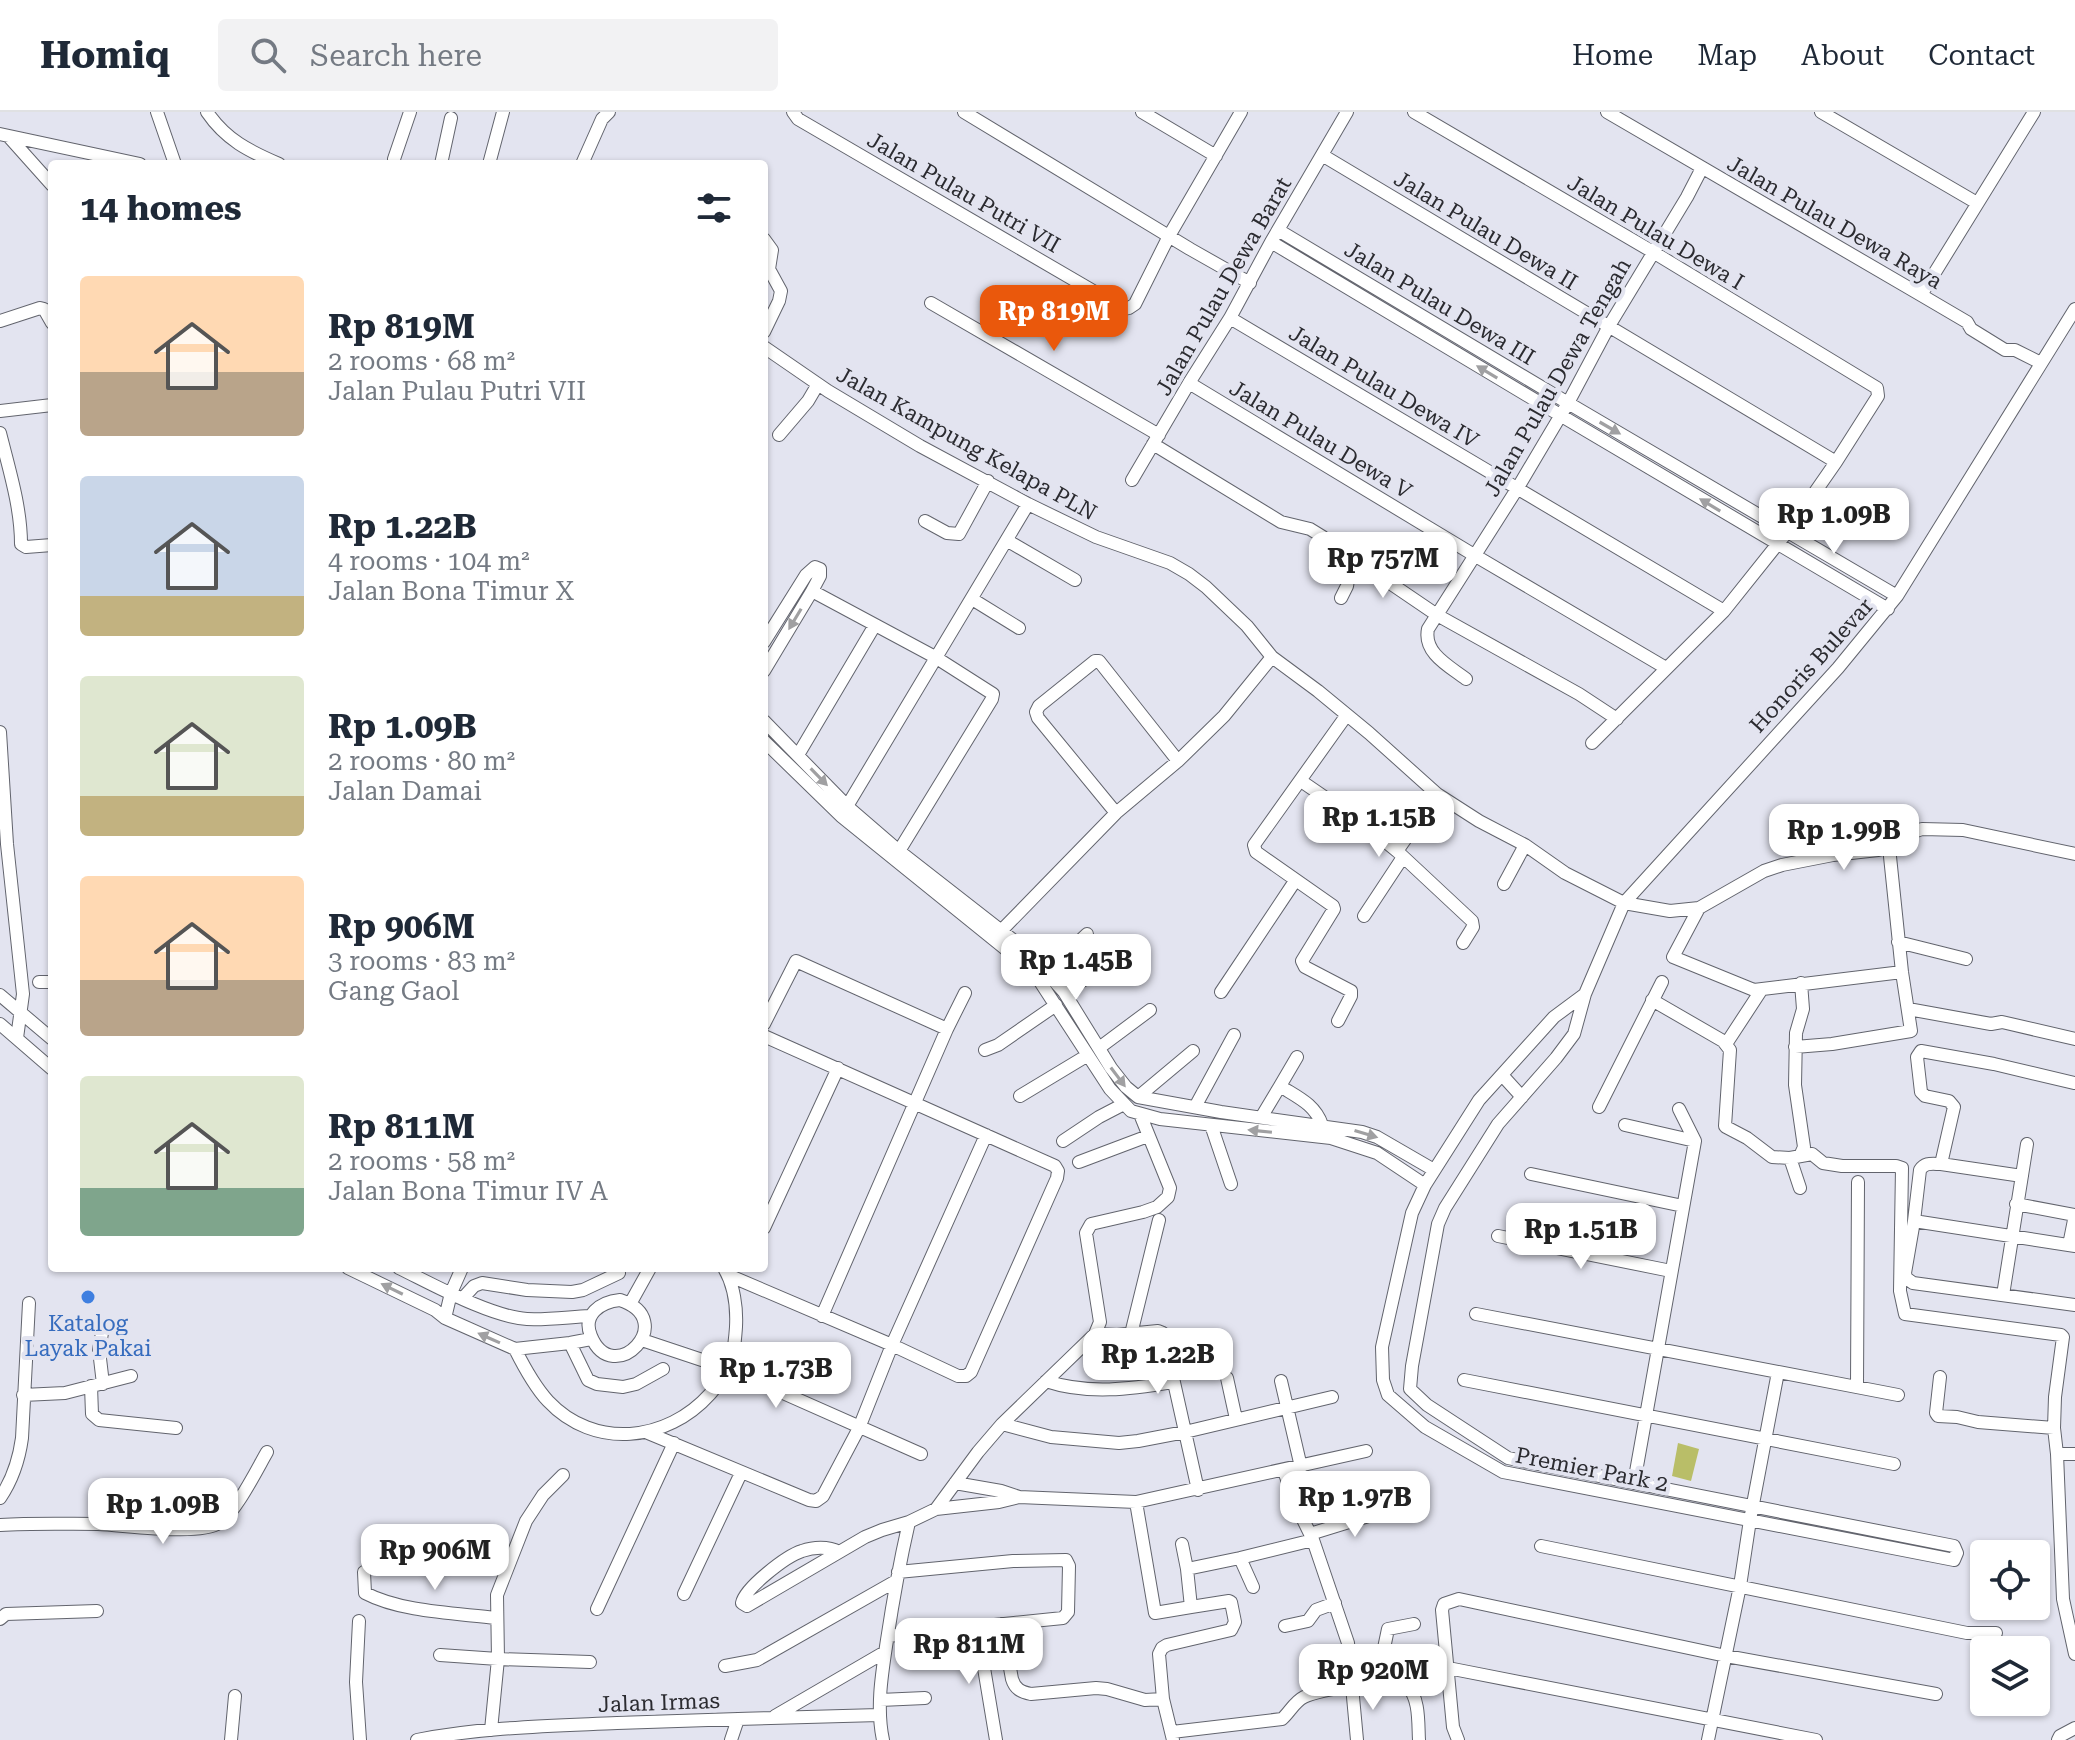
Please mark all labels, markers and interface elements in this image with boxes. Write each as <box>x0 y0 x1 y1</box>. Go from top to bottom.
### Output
search box <box>218 19 778 91</box>
text: Homiq <box>40 33 170 77</box>
icon: search <box>246 33 290 77</box>
text: Search here <box>310 38 482 73</box>
text: Home <box>1572 39 1653 72</box>
text: Map <box>1697 39 1757 72</box>
text: About <box>1801 39 1884 72</box>
text: Contact <box>1928 39 2035 72</box>
street label: Jalan Pulau Putri VII <box>863 127 1064 258</box>
street label: Jalan Pulau Dewa Raya <box>1723 151 1947 294</box>
street label: Jalan Pulau Dewa II <box>1390 166 1582 295</box>
street label: Jalan Pulau Dewa I <box>1563 170 1748 295</box>
street label: Jalan Pulau Dewa Barat <box>1151 173 1296 400</box>
icon: filters <box>692 186 736 230</box>
text: 14 homes <box>80 188 242 228</box>
street label: Jalan Pulau Dewa III <box>1340 237 1539 370</box>
street label: Jalan Pulau Dewa Tengah <box>1479 254 1636 501</box>
pin: Rp 819M <box>980 285 1128 353</box>
text: Rp 819M <box>998 296 1110 326</box>
text: Rp 819M <box>328 306 475 346</box>
icon: home <box>144 308 240 404</box>
street label: Jalan Pulau Dewa IV <box>1285 320 1483 453</box>
text: 2 rooms · 68 m² <box>328 346 515 376</box>
street label: Jalan Kampung Kelapa PLN <box>832 361 1101 525</box>
one-way arrow <box>1476 365 1498 379</box>
street label: Jalan Pulau Dewa V <box>1225 375 1417 504</box>
text: Jalan Pulau Putri VII <box>328 376 586 406</box>
one-way arrow <box>1599 421 1621 435</box>
pin: Rp 1.09B <box>1751 488 1917 556</box>
one-way arrow <box>1699 498 1721 512</box>
text: Rp 1.09B <box>1777 499 1891 529</box>
text: Rp 1.22B <box>328 506 477 546</box>
icon: home <box>144 508 240 604</box>
pin: Rp 757M <box>1309 532 1457 600</box>
text: Rp 757M <box>1327 543 1439 573</box>
text: 4 rooms · 104 m² <box>328 546 530 576</box>
text: Jalan Bona Timur X <box>328 576 574 606</box>
street label: Honoris Bulevar <box>1745 593 1878 737</box>
one-way arrow <box>788 608 802 630</box>
text: Rp 1.09B <box>328 706 477 746</box>
icon: home <box>144 708 240 804</box>
text: 2 rooms · 80 m² <box>328 746 515 776</box>
one-way arrow <box>809 767 827 786</box>
text: Jalan Damai <box>328 776 482 806</box>
pin: Rp 1.15B <box>1296 791 1462 859</box>
text: Rp 1.15B <box>1322 802 1436 832</box>
pin: Rp 1.99B <box>1761 804 1927 872</box>
text: Rp 1.99B <box>1787 815 1901 845</box>
text: Rp 906M <box>328 906 475 946</box>
icon: home <box>144 908 240 1004</box>
pin: Rp 1.45B <box>993 934 1159 1002</box>
text: Rp 1.45B <box>1019 945 1133 975</box>
text: 3 rooms · 83 m² <box>328 946 515 976</box>
text: Gang Gaol <box>328 976 459 1006</box>
one-way arrow <box>1110 1067 1126 1087</box>
text: Rp 811M <box>328 1106 475 1146</box>
icon: home <box>144 1108 240 1204</box>
one-way arrow <box>1247 1124 1272 1137</box>
one-way arrow <box>1355 1128 1379 1141</box>
text: 2 rooms · 58 m² <box>328 1146 515 1176</box>
text: Jalan Bona Timur IV A <box>328 1176 608 1206</box>
pin: Rp 1.51B <box>1498 1203 1664 1271</box>
text: Rp 1.51B <box>1524 1214 1638 1244</box>
one-way arrow <box>380 1282 403 1296</box>
marker: Katalog Layak Pakai <box>79 1288 97 1306</box>
place label: Katalog Layak Pakai <box>25 1311 151 1361</box>
pin: Rp 1.22B <box>1075 1328 1241 1396</box>
one-way arrow <box>477 1331 501 1344</box>
text: Rp 1.22B <box>1101 1339 1215 1369</box>
pin: Rp 1.73B <box>693 1342 859 1410</box>
text: Rp 1.73B <box>719 1353 833 1383</box>
street label: Premier Park 2 <box>1513 1442 1670 1497</box>
pin: Rp 1.97B <box>1272 1471 1438 1539</box>
pin: Rp 1.09B <box>80 1478 246 1546</box>
text: Rp 1.97B <box>1298 1482 1412 1512</box>
text: Rp 1.09B <box>106 1489 220 1519</box>
pin: Rp 906M <box>361 1524 509 1592</box>
text: Rp 906M <box>379 1535 491 1565</box>
map controls <box>1970 1540 2050 1716</box>
button: locate <box>1970 1540 2050 1620</box>
pin: Rp 811M <box>895 1618 1043 1686</box>
text: Rp 811M <box>913 1629 1025 1659</box>
button: layers <box>1970 1636 2050 1716</box>
pin: Rp 920M <box>1299 1644 1447 1712</box>
text: Rp 920M <box>1317 1655 1429 1685</box>
street label: Jalan Irmas <box>598 1688 720 1717</box>

